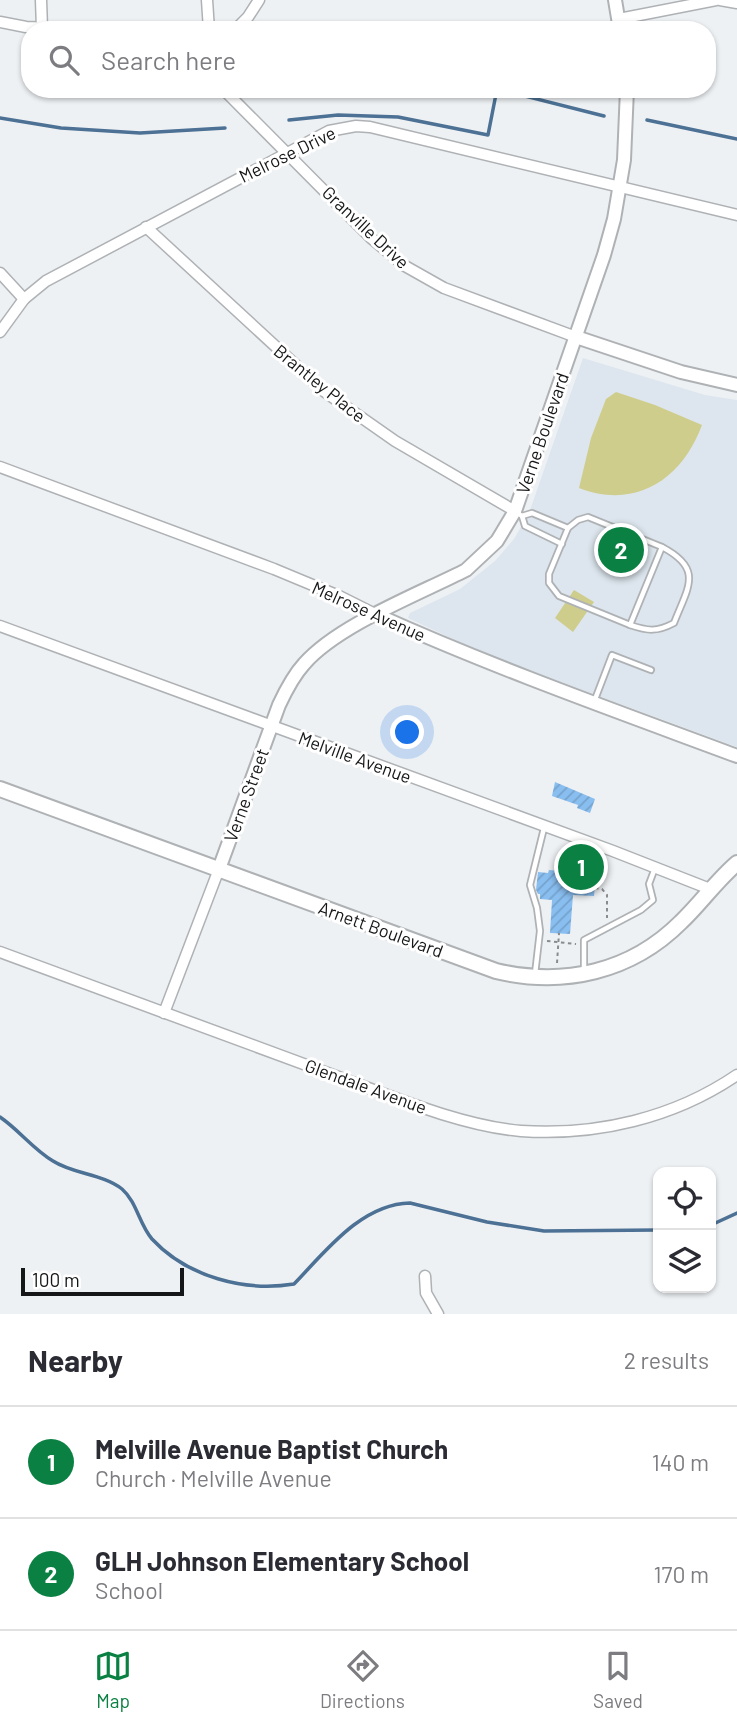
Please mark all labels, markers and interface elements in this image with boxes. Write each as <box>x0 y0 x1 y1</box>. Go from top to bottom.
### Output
search box <box>21 21 716 98</box>
icon: search <box>45 41 83 79</box>
text: Search here <box>101 44 236 75</box>
street label: Melrose Drive <box>235 121 339 187</box>
street label: Granville Drive <box>318 181 414 273</box>
street label: Brantley Place <box>270 339 370 427</box>
street label: Verne Boulevard <box>511 370 573 496</box>
pin: 2 <box>598 524 644 576</box>
street label: Melrose Avenue <box>309 576 429 646</box>
your location <box>390 715 424 749</box>
street label: Melville Avenue <box>296 726 414 788</box>
street label: Verne Street <box>219 745 273 845</box>
pin: 1 <box>558 841 604 893</box>
street label: Arnett Boulevard <box>316 896 446 962</box>
street label: Glendale Avenue <box>302 1054 430 1118</box>
map controls <box>653 1167 716 1293</box>
button: locate <box>653 1167 716 1230</box>
button: layers <box>653 1230 716 1293</box>
scale bar <box>21 1265 184 1297</box>
text: 100 m <box>32 1268 80 1291</box>
text: Nearby <box>28 1342 123 1378</box>
text: 2 results <box>624 1346 709 1374</box>
text: Melville Avenue Baptist Church <box>95 1433 448 1464</box>
text: 1 <box>47 1448 55 1476</box>
text: 140 m <box>652 1448 709 1476</box>
text: Church · Melville Avenue <box>95 1464 332 1492</box>
text: GLH Johnson Elementary School <box>95 1545 469 1576</box>
text: 2 <box>45 1560 57 1588</box>
text: 170 m <box>653 1560 709 1588</box>
text: School <box>95 1576 163 1604</box>
tab: Map <box>94 1647 132 1712</box>
tab: Directions <box>320 1647 405 1712</box>
tab: Saved <box>593 1647 643 1712</box>

